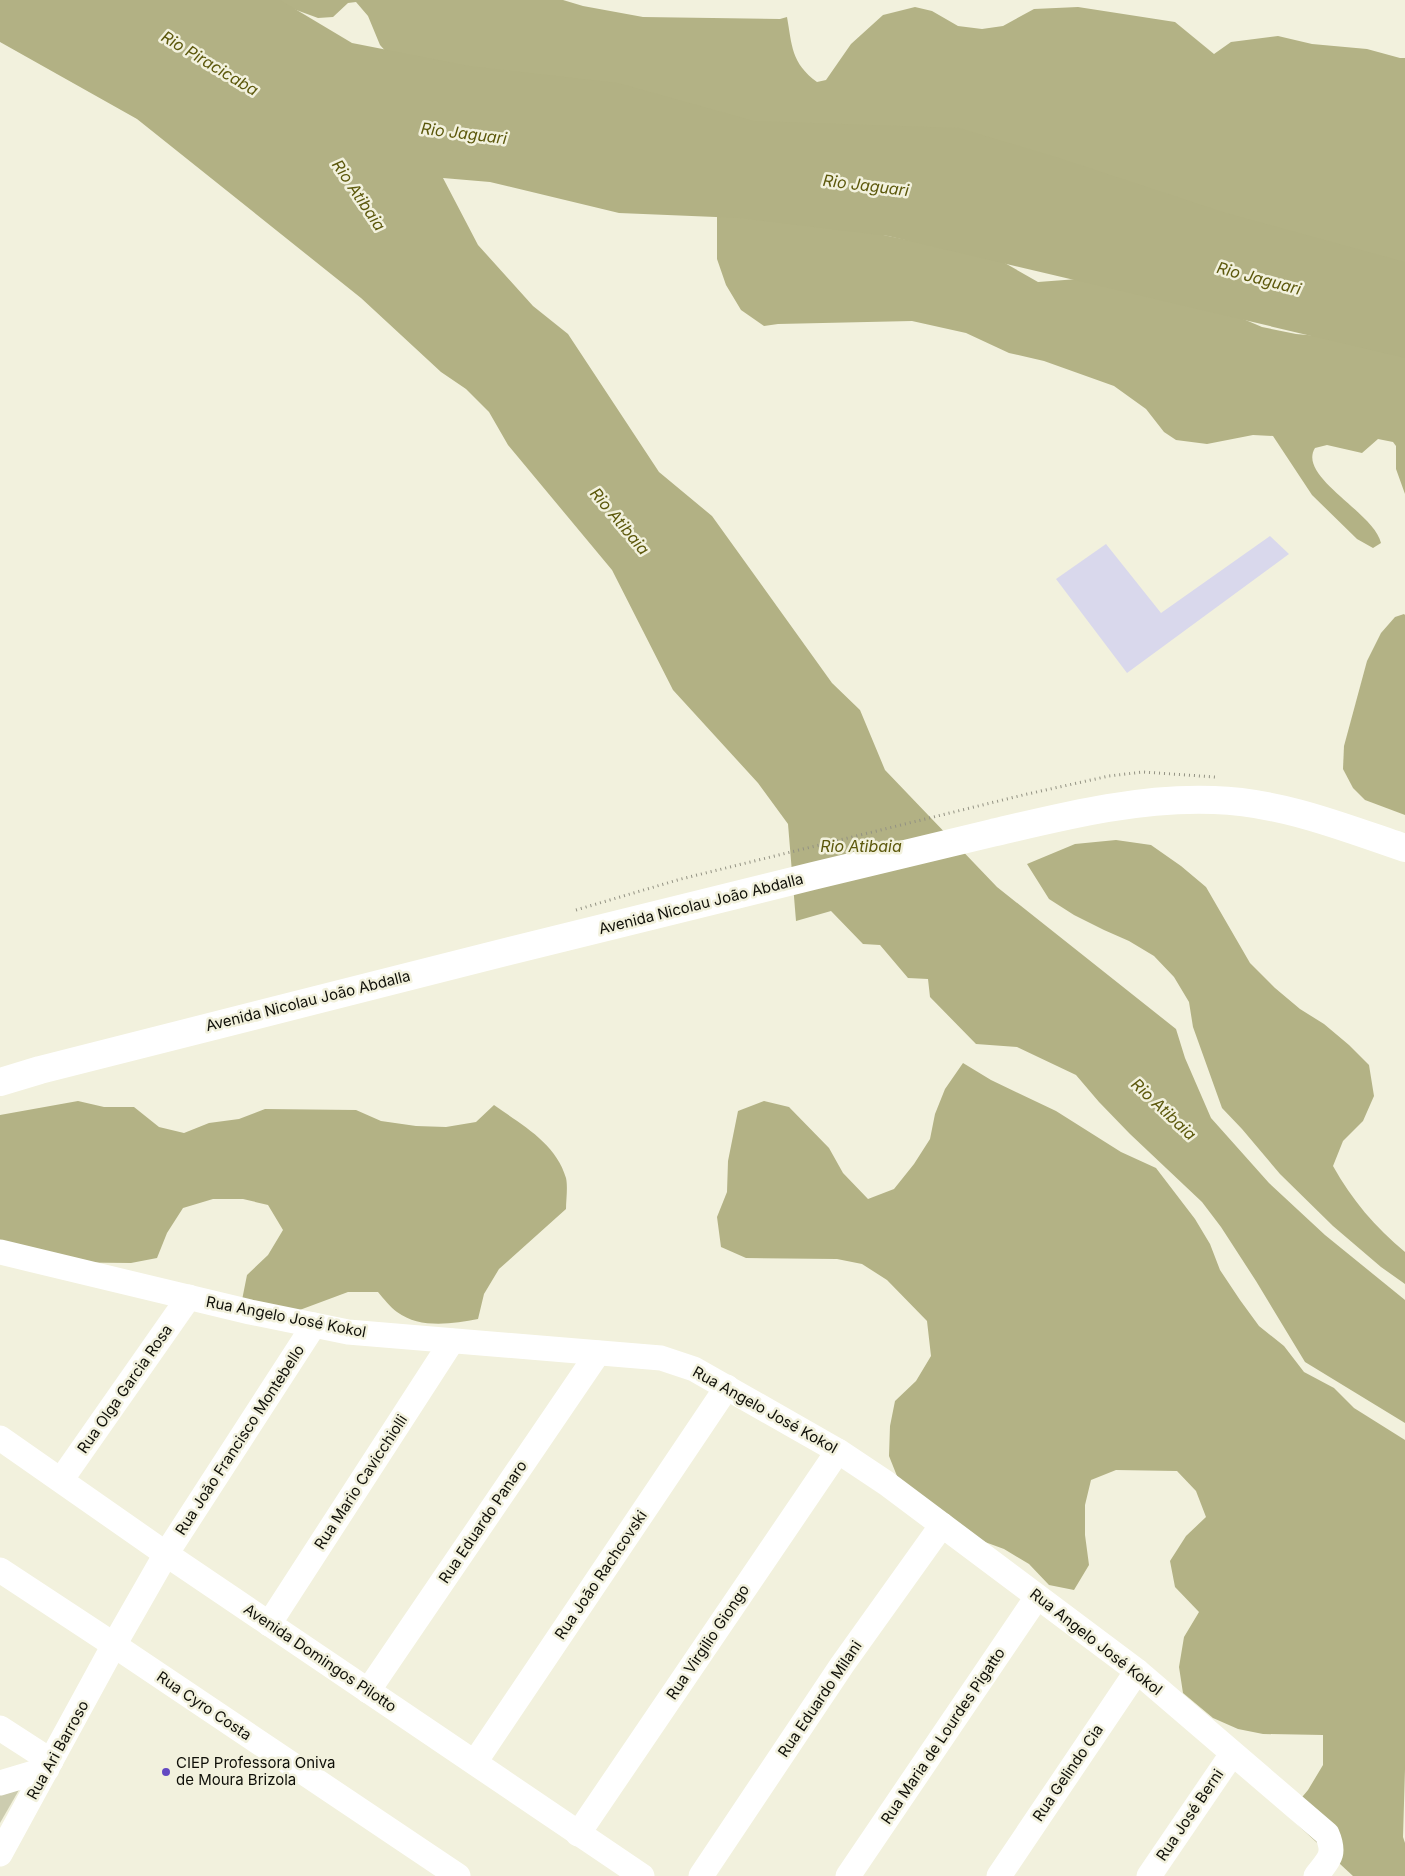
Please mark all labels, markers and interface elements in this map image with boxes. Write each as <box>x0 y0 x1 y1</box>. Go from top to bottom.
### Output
water label: Rio Piracicaba <box>158 26 262 100</box>
water label: Rio Jaguari <box>420 118 509 148</box>
water label: Rio Atibaia <box>328 156 390 235</box>
water label: Rio Jaguari <box>822 170 911 200</box>
water label: Rio Jaguari <box>1215 257 1304 299</box>
water label: Rio Atibaia <box>586 483 654 559</box>
water label: Rio Atibaia <box>820 836 902 856</box>
street label: Avenida Nicolau João Abdalla <box>597 869 805 938</box>
street label: Avenida Nicolau João Abdalla <box>204 966 412 1035</box>
water label: Rio Atibaia <box>1127 1074 1201 1144</box>
street label: Rua Angelo José Kokol <box>204 1292 368 1341</box>
street label: Rua Olga Garcia Rosa <box>73 1321 176 1457</box>
street label: Rua João Francisco Montebello <box>171 1341 308 1538</box>
street label: Rua Angelo José Kokol <box>690 1362 841 1457</box>
street label: Rua Mario Cavicchiolli <box>310 1411 411 1553</box>
street label: Rua Eduardo Panaro <box>434 1457 531 1587</box>
street label: Rua João Rachcovski <box>550 1507 651 1643</box>
street label: Rua Virgilio Giongo <box>662 1581 753 1703</box>
street label: Rua Angelo José Kokol <box>1026 1584 1166 1699</box>
street label: Avenida Domingos Pilotto <box>240 1599 400 1716</box>
street label: Rua Eduardo Milani <box>774 1637 866 1760</box>
street label: Rua Maria de Lourdes Pigatto <box>876 1644 1009 1827</box>
street label: Rua Cyro Costa <box>153 1667 255 1744</box>
street label: Rua Ari Barroso <box>22 1697 93 1803</box>
street label: Rua Gelindo Cia <box>1028 1721 1107 1825</box>
place label: CIEP Professora Oniva de Moura Brizola <box>176 1753 336 1789</box>
street label: Rua José Berni <box>1152 1765 1227 1864</box>
marker: CIEP Professora Oniva de Moura Brizola <box>160 1766 172 1778</box>

